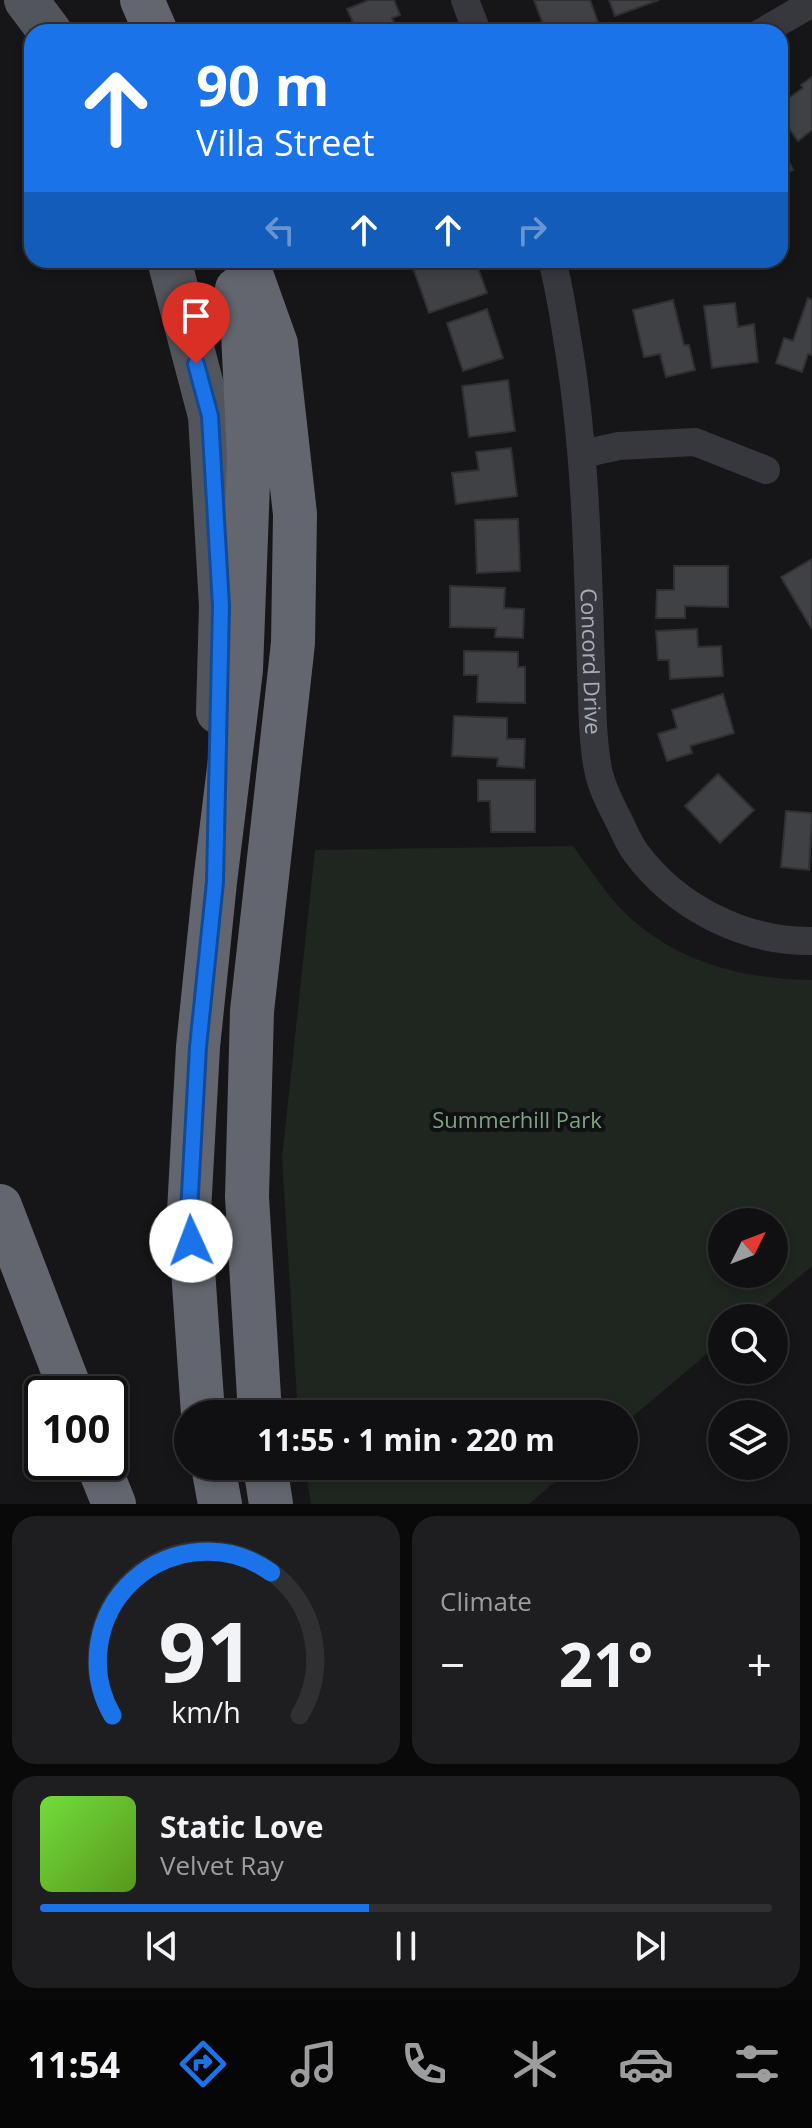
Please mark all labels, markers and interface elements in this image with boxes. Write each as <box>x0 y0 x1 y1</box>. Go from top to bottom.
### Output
text: 90 m <box>196 46 330 122</box>
icon: ahead <box>64 56 168 160</box>
text: Villa Street <box>196 118 375 167</box>
icon: left <box>258 208 302 252</box>
icon: ahead <box>342 208 386 252</box>
icon: ahead <box>426 208 470 252</box>
icon: right <box>510 208 554 252</box>
pin <box>162 282 230 364</box>
icon: arrive <box>174 294 218 338</box>
street label: Concord Drive <box>575 588 610 735</box>
park label: Summerhill Park <box>432 1104 602 1134</box>
position arrow <box>149 1199 233 1283</box>
north arrow <box>708 1208 788 1288</box>
map controls <box>708 1208 788 1480</box>
button: search <box>708 1304 788 1384</box>
speed limit sign: 100 <box>24 1376 128 1480</box>
button: layers <box>708 1400 788 1480</box>
text: 11:55 · 1 min · 220 m <box>257 1419 555 1460</box>
text: Climate <box>440 1583 532 1619</box>
text: 91 <box>158 1593 254 1706</box>
text: 21° <box>559 1623 653 1705</box>
text: − <box>440 1634 465 1694</box>
text: + <box>747 1634 772 1694</box>
text: km/h <box>171 1692 241 1731</box>
text: Static Love <box>160 1806 323 1847</box>
text: Velvet Ray <box>160 1847 284 1883</box>
icon: previous <box>140 1924 184 1968</box>
icon: pause <box>384 1924 428 1968</box>
icon: next <box>628 1924 672 1968</box>
icon: directions <box>175 2036 231 2092</box>
icon: music <box>286 2036 342 2092</box>
icon: phone <box>396 2036 452 2092</box>
icon: climate <box>507 2036 563 2092</box>
icon: car <box>618 2036 674 2092</box>
icon: filters <box>729 2036 785 2092</box>
text: 11:54 <box>27 2040 120 2089</box>

